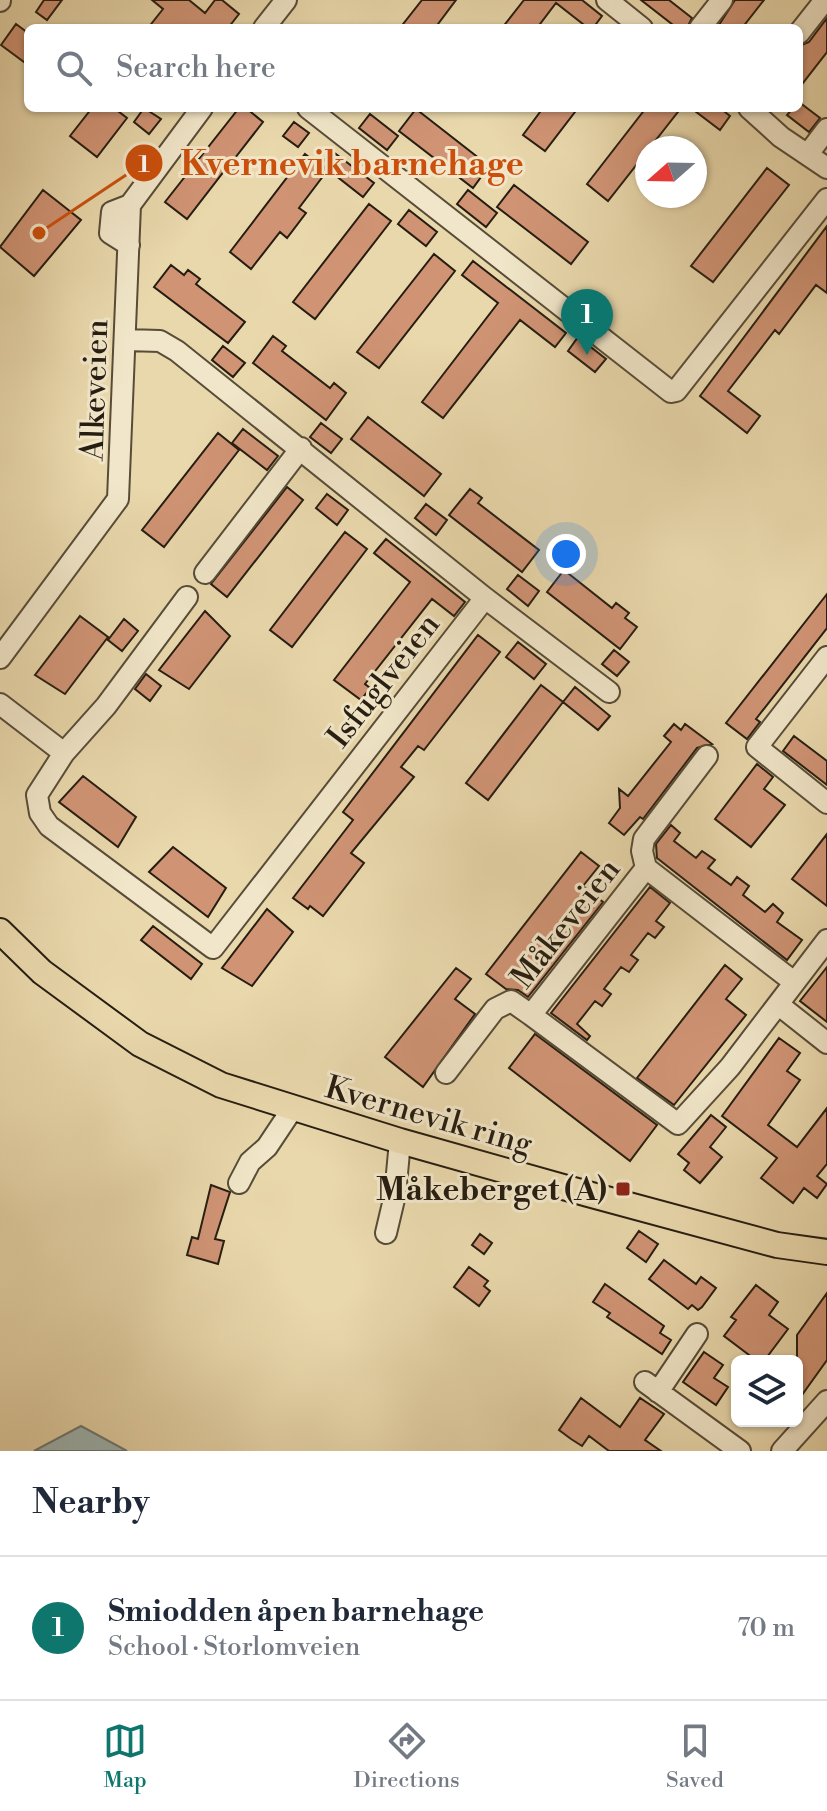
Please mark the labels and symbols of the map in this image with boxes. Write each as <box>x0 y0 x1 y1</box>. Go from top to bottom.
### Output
callout: Kvernevik barnehage <box>124 134 540 192</box>
north arrow <box>635 136 707 208</box>
text: Kvernevik barnehage <box>180 144 524 186</box>
text: 1 <box>138 150 150 180</box>
pin: 1 <box>561 289 613 355</box>
street label: Alkeveien <box>73 319 117 462</box>
your location <box>546 534 586 574</box>
street label: Isfuglveien <box>319 605 449 756</box>
street label: Måkeveien <box>503 850 629 997</box>
street label: Kvernevik ring <box>321 1067 537 1165</box>
place label: Måkeberget (A) <box>376 1170 607 1210</box>
marker: Måkeberget (A) <box>614 1180 632 1198</box>

